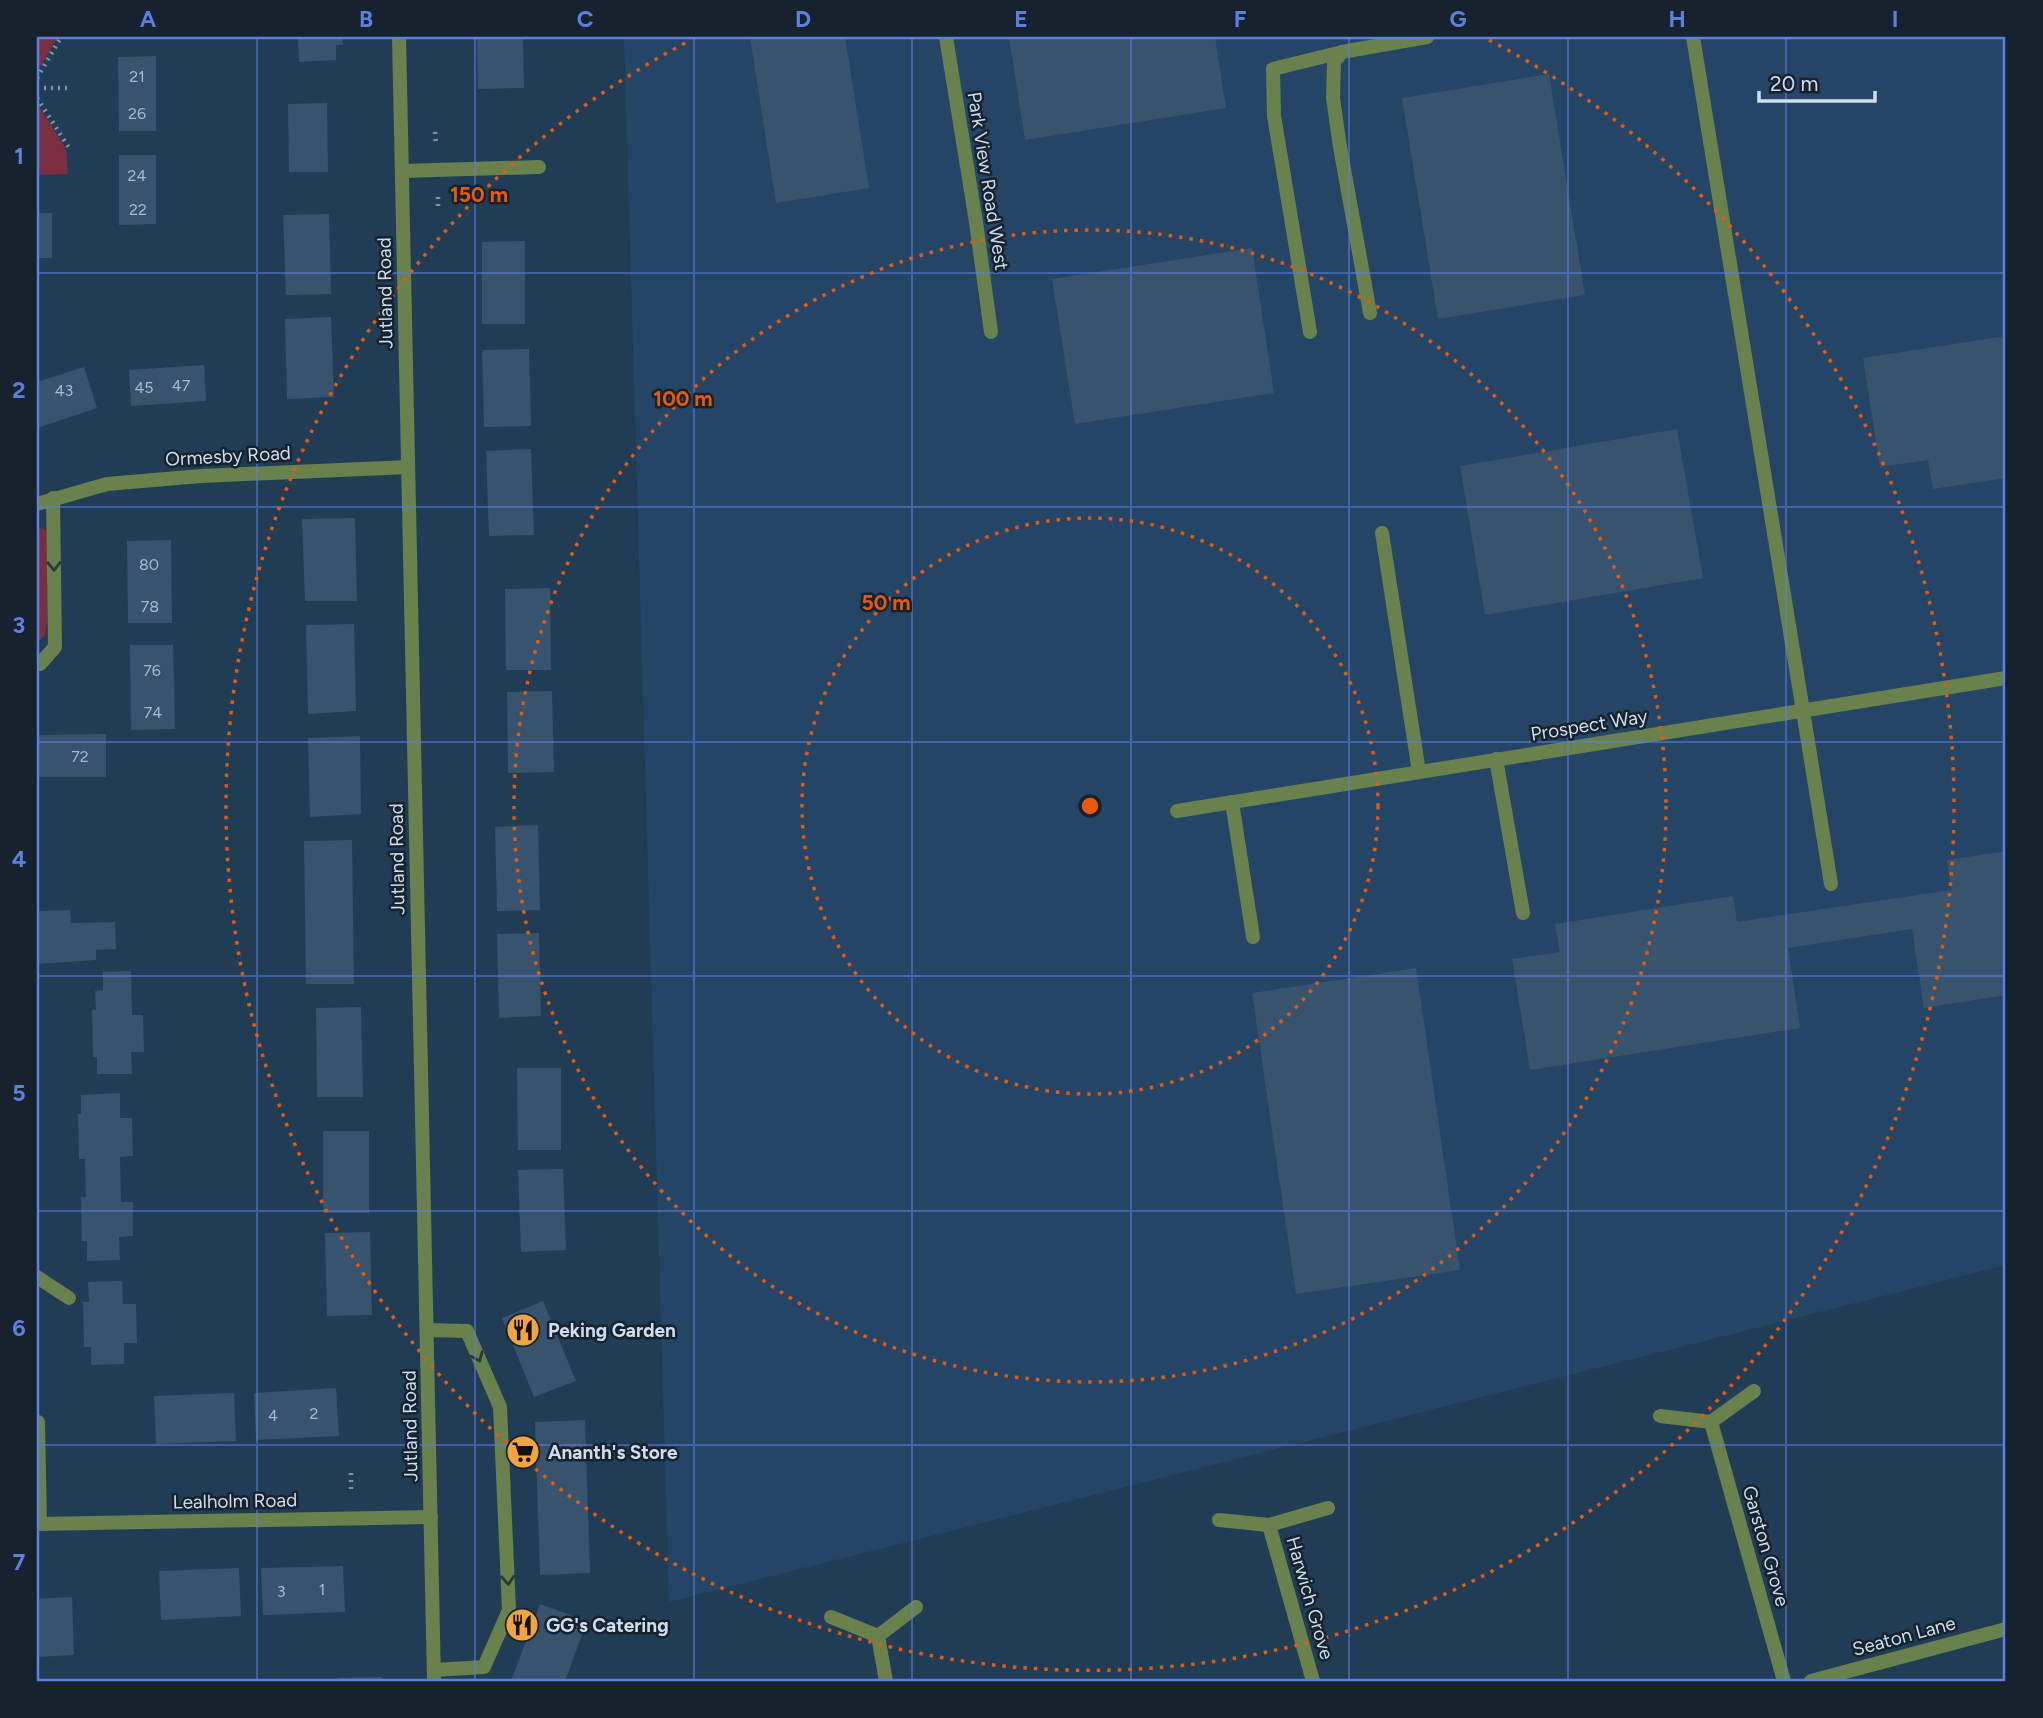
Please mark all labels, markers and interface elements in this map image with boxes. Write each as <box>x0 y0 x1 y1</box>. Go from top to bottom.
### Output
text: A <box>140 5 157 33</box>
text: B <box>359 5 373 33</box>
text: C <box>577 5 594 33</box>
text: D <box>795 5 811 33</box>
text: E <box>1014 5 1028 33</box>
text: F <box>1234 5 1247 33</box>
text: G <box>1449 5 1467 33</box>
text: H <box>1668 5 1686 33</box>
text: I <box>1892 5 1898 33</box>
scale bar <box>1759 60 1875 104</box>
house number: 21 <box>129 67 145 86</box>
text: 20 m <box>1770 71 1818 96</box>
street label: Park View Road West <box>963 90 1013 272</box>
house number: 26 <box>128 104 146 123</box>
text: 1 <box>14 142 24 170</box>
house number: 24 <box>128 166 146 185</box>
text: 150 m <box>450 182 508 207</box>
house number: 22 <box>129 200 147 219</box>
street label: Jutland Road <box>373 237 397 349</box>
text: 2 <box>12 376 26 404</box>
house number: 47 <box>172 376 191 395</box>
house number: 45 <box>134 378 154 397</box>
house number: 43 <box>55 381 73 400</box>
text: 100 m <box>653 386 713 411</box>
street label: Ormesby Road <box>165 441 291 471</box>
house number: 80 <box>139 555 159 574</box>
one-way arrow <box>46 561 62 572</box>
text: 50 m <box>861 590 911 615</box>
house number: 78 <box>141 597 159 616</box>
text: 3 <box>13 611 25 639</box>
house number: 76 <box>143 661 161 680</box>
house number: 74 <box>144 703 162 722</box>
street label: Prospect Way <box>1529 704 1649 746</box>
house number: 72 <box>71 747 89 766</box>
centre of rings <box>1078 794 1102 818</box>
street label: Jutland Road <box>385 803 409 915</box>
text: 4 <box>12 845 26 873</box>
text: 5 <box>12 1079 26 1107</box>
restaurant icon: Peking Garden <box>504 1311 542 1349</box>
text: 6 <box>12 1314 26 1342</box>
place label: Peking Garden <box>548 1319 676 1342</box>
one-way arrow <box>470 1350 484 1362</box>
street label: Jutland Road <box>398 1370 422 1482</box>
house number: 2 <box>310 1404 318 1423</box>
house number: 4 <box>268 1406 278 1425</box>
supermarket icon: Ananth's Store <box>504 1433 542 1471</box>
place label: Ananth's Store <box>548 1441 678 1464</box>
street label: Garston Grove <box>1738 1483 1794 1609</box>
street label: Lealholm Road <box>173 1488 297 1514</box>
street label: Harwich Grove <box>1281 1534 1339 1662</box>
text: 7 <box>13 1548 26 1576</box>
one-way arrow <box>500 1575 515 1586</box>
house number: 1 <box>319 1580 325 1599</box>
house number: 3 <box>277 1582 285 1601</box>
restaurant icon: GG's Catering <box>503 1606 541 1644</box>
street label: Seaton Lane <box>1850 1611 1958 1661</box>
place label: GG's Catering <box>546 1614 669 1637</box>

